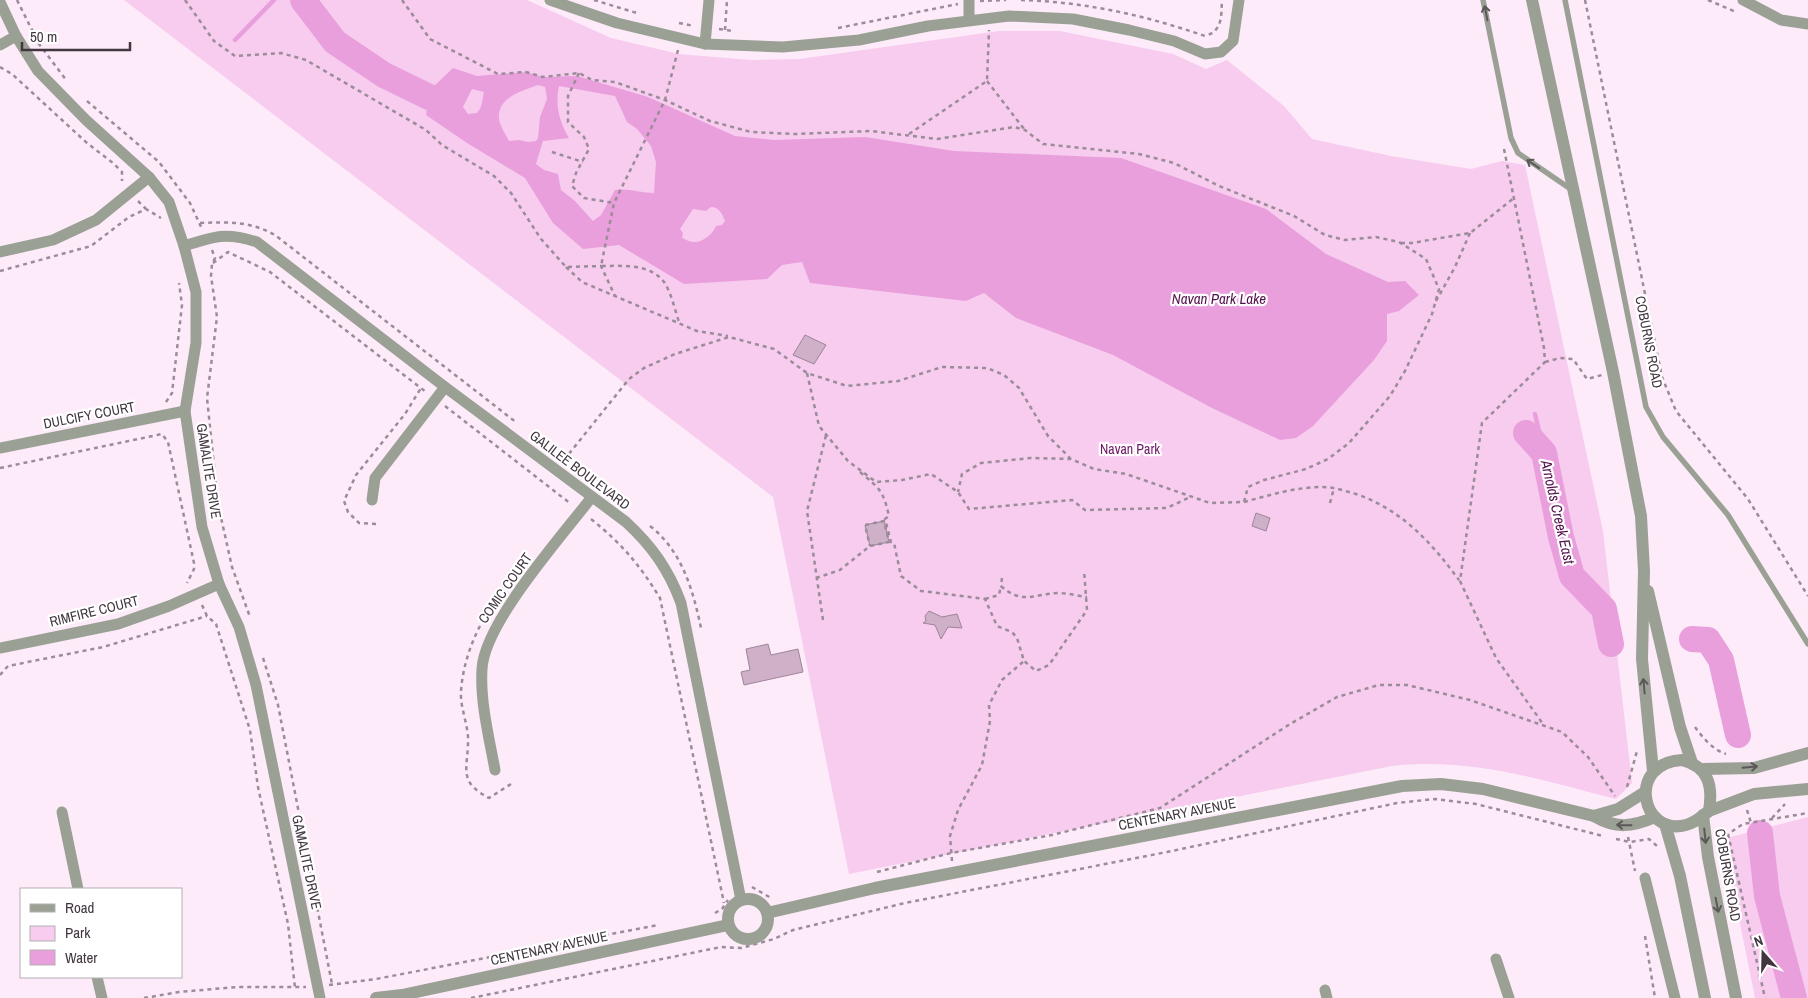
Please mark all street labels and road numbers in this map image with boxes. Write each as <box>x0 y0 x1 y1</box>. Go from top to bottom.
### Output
street label: COBURNS ROAD <box>1631 294 1667 390</box>
street label: DULCIFY COURT <box>42 397 136 433</box>
street label: GAMALITE DRIVE <box>193 422 225 520</box>
street label: GALILEE BOULEVARD <box>526 426 634 514</box>
street label: COMIC COURT <box>474 549 536 627</box>
street label: RIMFIRE COURT <box>48 591 140 631</box>
street label: CENTENARY AVENUE <box>1117 794 1237 834</box>
street label: GAMALITE DRIVE <box>288 813 326 911</box>
street label: COBURNS ROAD <box>1711 827 1745 923</box>
street label: CENTENARY AVENUE <box>489 927 609 969</box>

